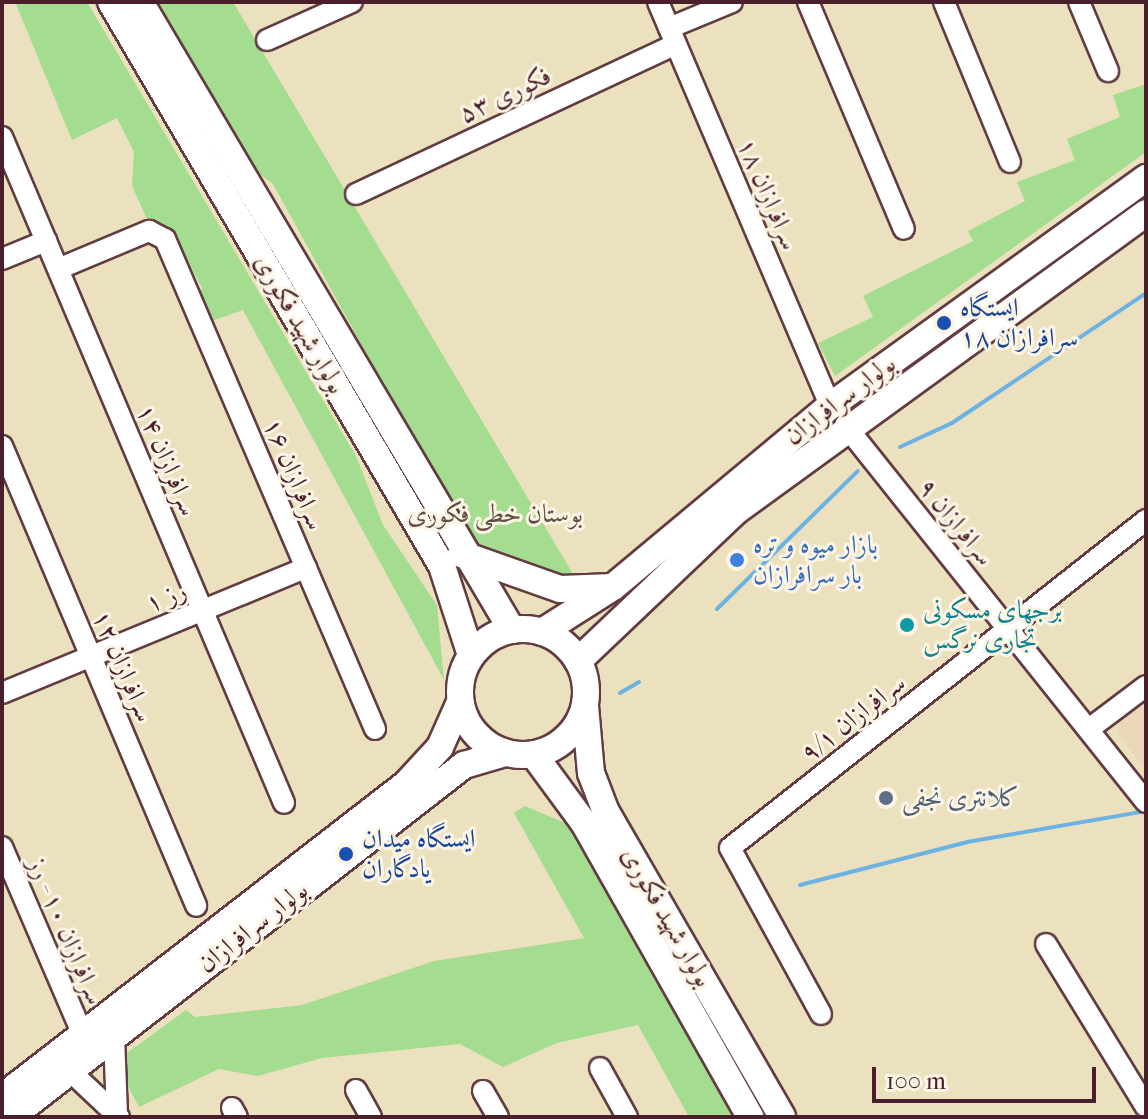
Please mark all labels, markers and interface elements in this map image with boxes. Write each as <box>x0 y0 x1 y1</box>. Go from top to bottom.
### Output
street label: فکوری ۵۳ <box>454 60 556 130</box>
street label: سرافرازان ۱۸ <box>731 134 805 254</box>
street label: بولوار شهید فکوری <box>247 249 353 399</box>
place label: ایستگاه سرافرازان ۱۸ <box>960 292 1078 354</box>
marker: ایستگاه سرافرازان ۱۸ <box>935 314 953 332</box>
street label: بولوار سرافرازان <box>778 348 902 452</box>
street label: سرافرازان ۱۴ <box>130 400 204 520</box>
street label: سرافرازان ۱۶ <box>257 414 331 534</box>
street label: سرافرازان ۹ <box>912 472 1000 572</box>
park label: بوستان خطی فکوری <box>407 498 583 530</box>
place label: بازار میوه و تره بار سرافرازان <box>753 529 878 590</box>
marker: بازار میوه و تره بار سرافرازان <box>728 551 746 569</box>
street label: رز ۱ <box>141 575 191 619</box>
place label: برجهای مسکونی تجاری نرگس <box>923 594 1062 656</box>
street label: سرافرازان ۱۲ <box>86 606 160 726</box>
marker: برجهای مسکونی تجاری نرگس <box>898 616 916 634</box>
street label: سرافرازان ۹/۱ <box>794 667 912 769</box>
place label: کلانتری نجفی <box>902 782 1019 814</box>
marker: کلانتری نجفی <box>877 789 895 807</box>
place label: ایستگاه میدان یادگاران <box>362 823 475 884</box>
street label: بولوار شهید فکوری <box>614 842 720 992</box>
marker: ایستگاه میدان یادگاران <box>337 845 355 863</box>
street label: سرافرازان ۱۰ - رز <box>21 853 111 1009</box>
street label: بولوار سرافرازان <box>192 874 314 980</box>
scale bar <box>876 1051 1100 1101</box>
text: 100 m <box>886 1067 946 1095</box>

